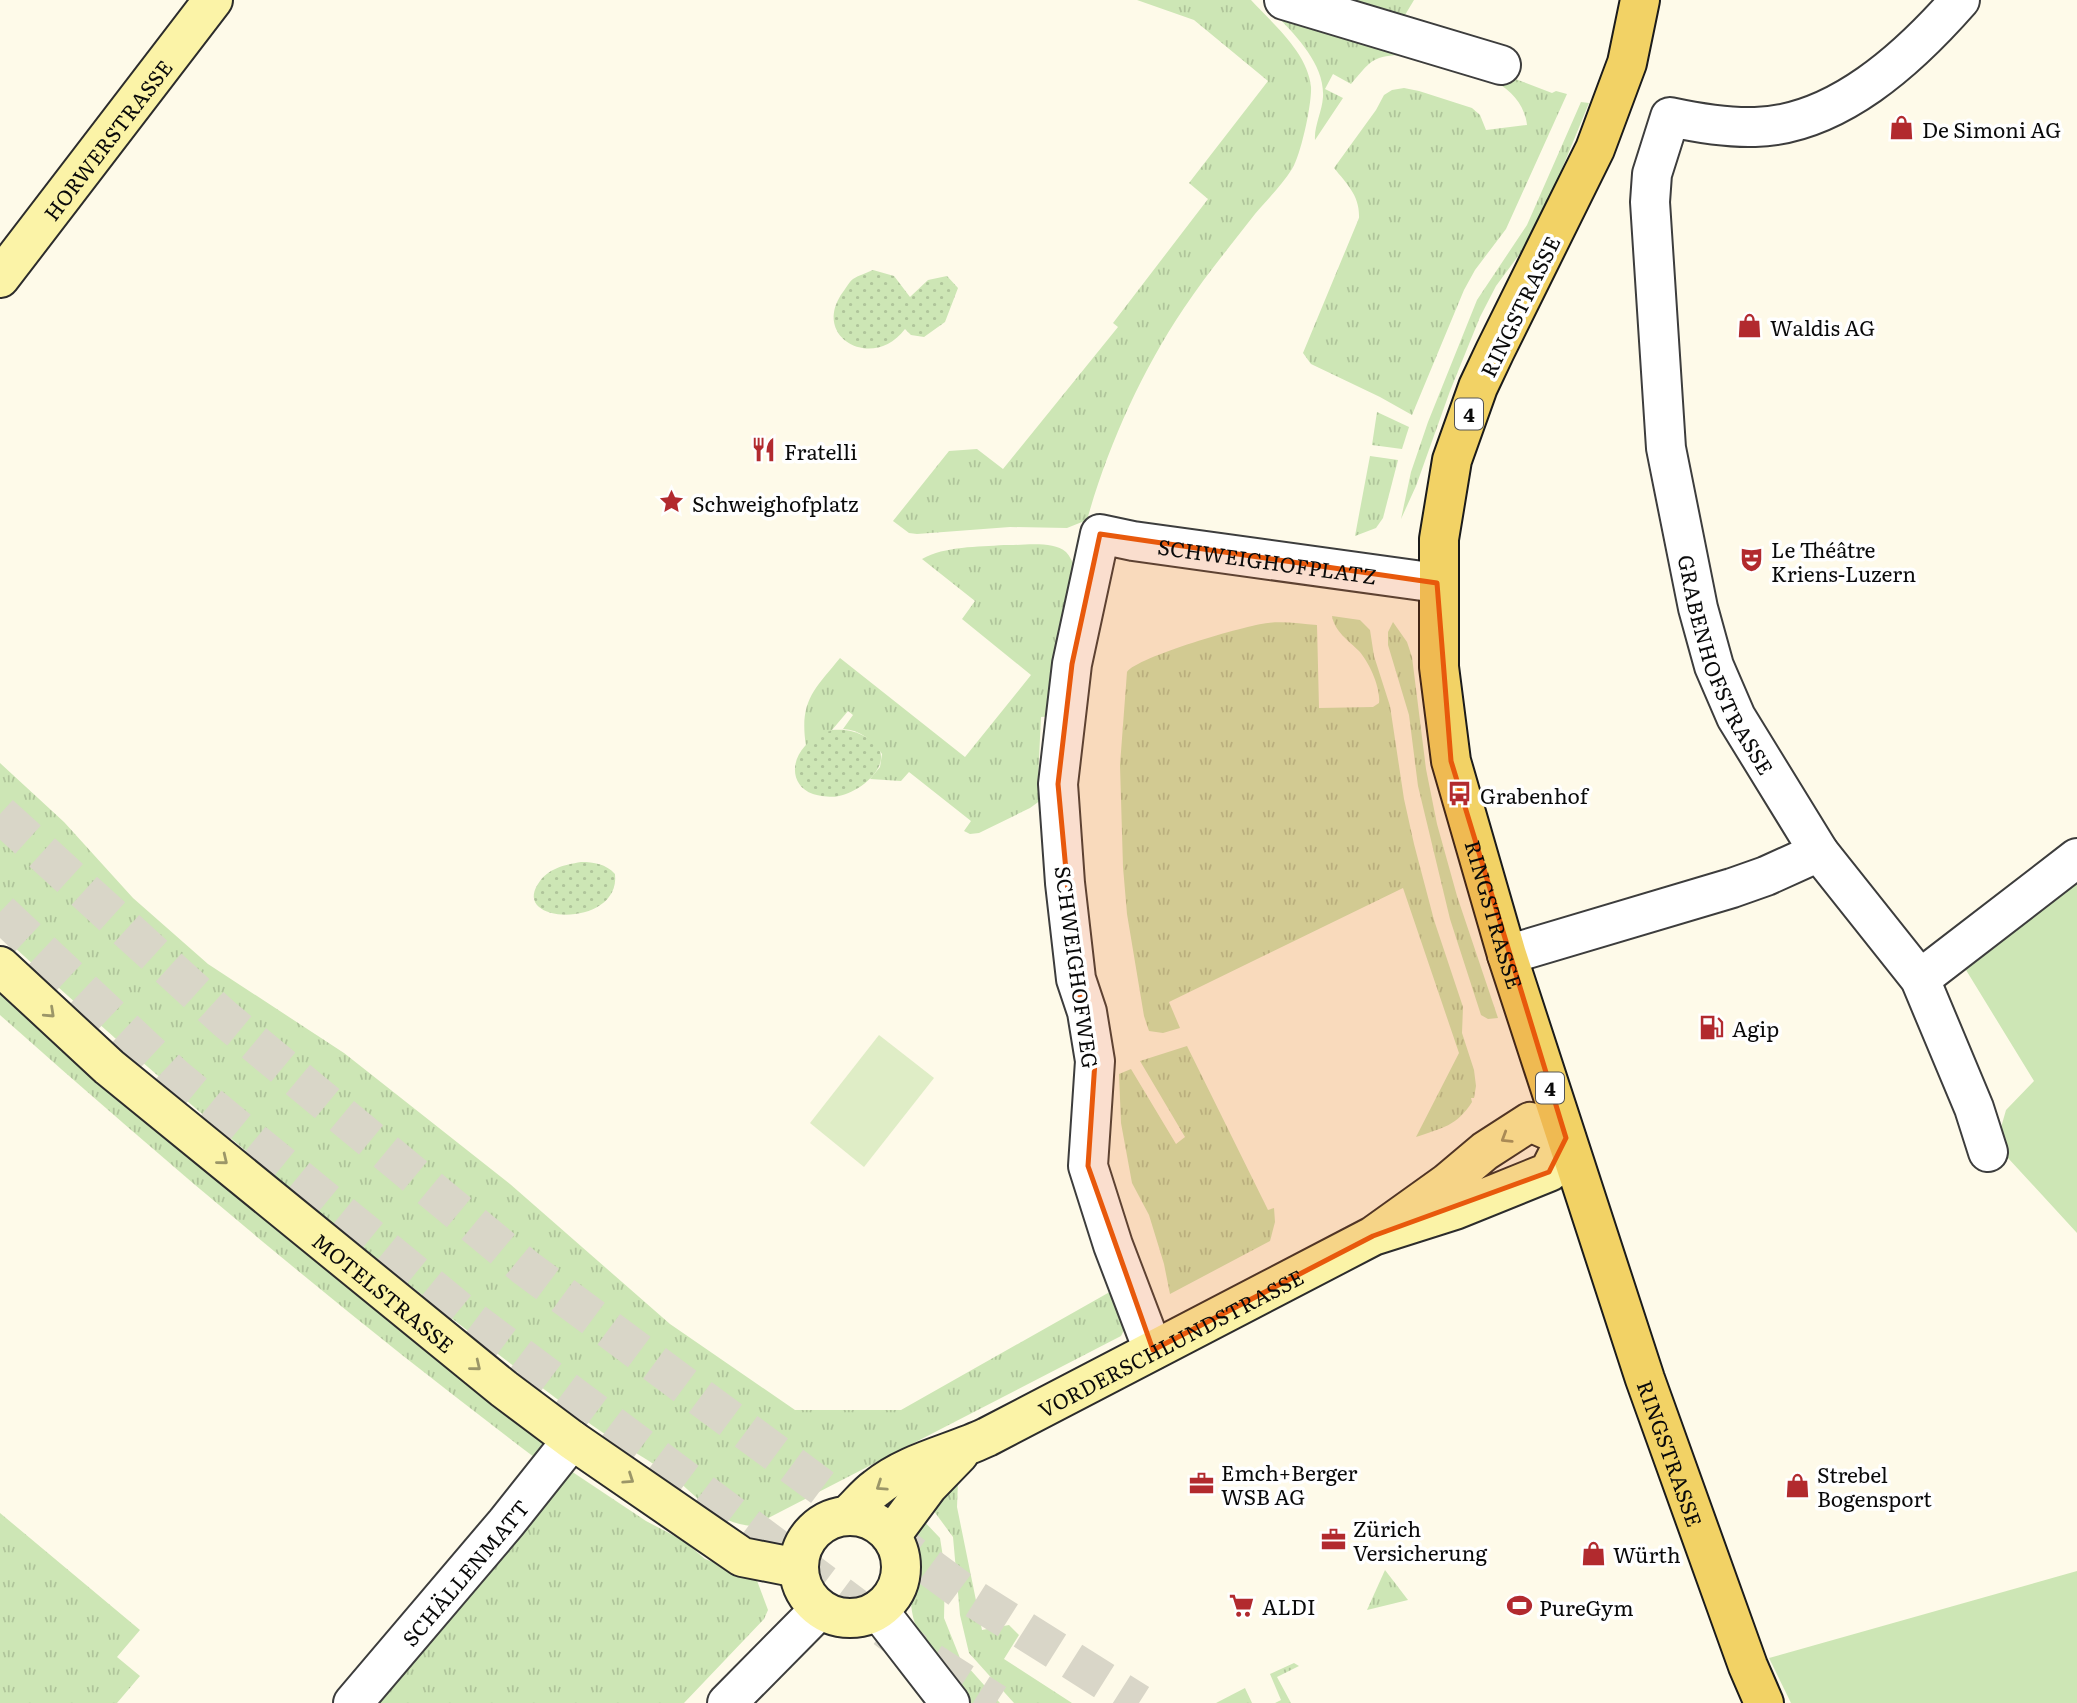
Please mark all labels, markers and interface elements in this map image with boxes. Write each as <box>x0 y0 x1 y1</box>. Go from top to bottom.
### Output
street label: HORWERSTRASSE <box>35 52 178 226</box>
place label: De Simoni AG <box>1922 113 2061 144</box>
shop icon: De Simoni AG <box>1888 114 1916 142</box>
street label: RINGSTRASSE <box>1471 230 1567 382</box>
place label: Waldis AG <box>1770 311 1875 342</box>
shop icon: Waldis AG <box>1736 312 1764 340</box>
road number: 4 <box>1455 398 1483 430</box>
place label: Fratelli <box>784 435 857 466</box>
restaurant icon: Fratelli <box>750 436 778 464</box>
place label: Schweighofplatz <box>692 487 858 518</box>
place icon: Schweighofplatz <box>658 488 686 516</box>
street label: SCHWEIGHOFPLATZ <box>1156 529 1379 590</box>
place label: Le Théâtre Kriens-Luzern <box>1771 533 1916 588</box>
theatre icon: Le Théâtre Kriens-Luzern <box>1737 546 1765 574</box>
street label: GRABENHOFSTRASSE <box>1672 552 1783 780</box>
place label: Grabenhof <box>1480 779 1590 810</box>
bus stop icon: Grabenhof <box>1446 780 1474 808</box>
street label: RINGSTRASSE <box>1459 836 1532 992</box>
street label: SCHWEIGHOFWEG <box>1048 864 1108 1070</box>
one-way arrow <box>42 1004 55 1017</box>
place label: Agip <box>1732 1012 1779 1043</box>
fuel station icon: Agip <box>1698 1013 1726 1041</box>
road number: 4 <box>1536 1072 1564 1104</box>
one-way arrow <box>1501 1129 1514 1142</box>
one-way arrow <box>215 1152 228 1164</box>
street label: MOTELSTRASSE <box>307 1224 462 1359</box>
street label: VORDERSCHLUNDSTRASSE <box>1032 1260 1308 1424</box>
one-way arrow <box>468 1357 480 1370</box>
street label: RINGSTRASSE <box>1631 1375 1712 1531</box>
place label: Emch+Berger WSB AG <box>1221 1456 1358 1511</box>
place label: Strebel Bogensport <box>1817 1458 1932 1513</box>
office icon: Emch+Berger WSB AG <box>1187 1469 1215 1497</box>
one-way arrow <box>621 1471 634 1484</box>
shop icon: Strebel Bogensport <box>1783 1471 1811 1499</box>
one-way arrow <box>876 1478 889 1490</box>
street label: SCHÄLLENMATT <box>393 1492 535 1652</box>
place label: Zürich Versicherung <box>1353 1512 1487 1567</box>
office icon: Zürich Versicherung <box>1319 1525 1347 1553</box>
place label: Würth <box>1613 1538 1681 1569</box>
shop icon: Würth <box>1579 1539 1607 1567</box>
place label: ALDI <box>1262 1590 1315 1621</box>
supermarket icon: ALDI <box>1228 1591 1256 1619</box>
place label: PureGym <box>1539 1591 1634 1622</box>
sports icon: PureGym <box>1505 1592 1533 1620</box>

